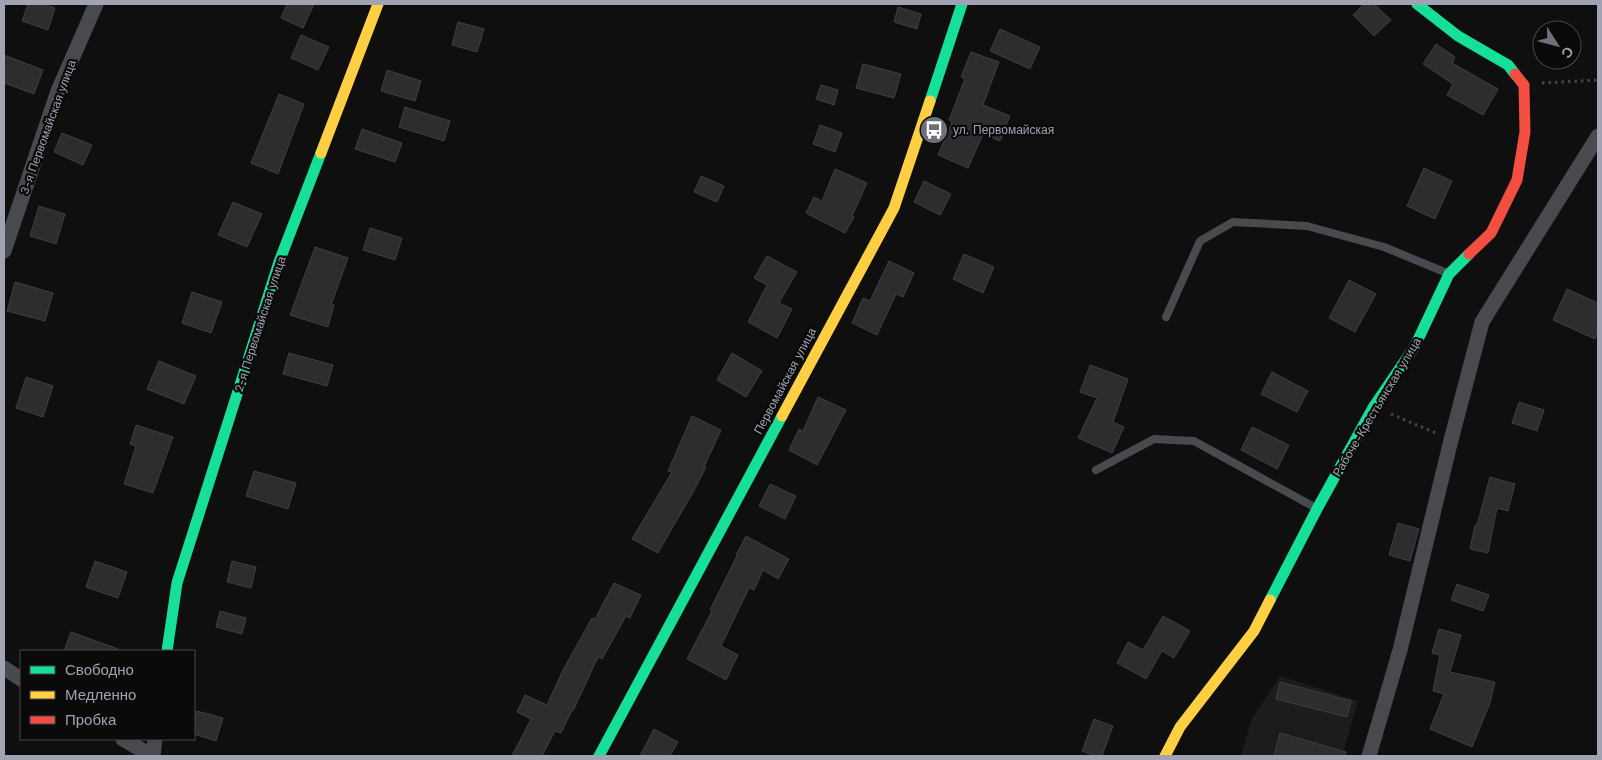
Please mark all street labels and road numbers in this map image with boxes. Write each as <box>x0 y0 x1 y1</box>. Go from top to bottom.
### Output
street label: 3-я Первомайская улица <box>17 58 79 196</box>
street label: 2-я Первомайская улица <box>231 254 289 394</box>
street label: Первомайская улица <box>751 325 819 437</box>
street label: Рабоче-Крестьянская улица <box>1330 335 1424 479</box>

